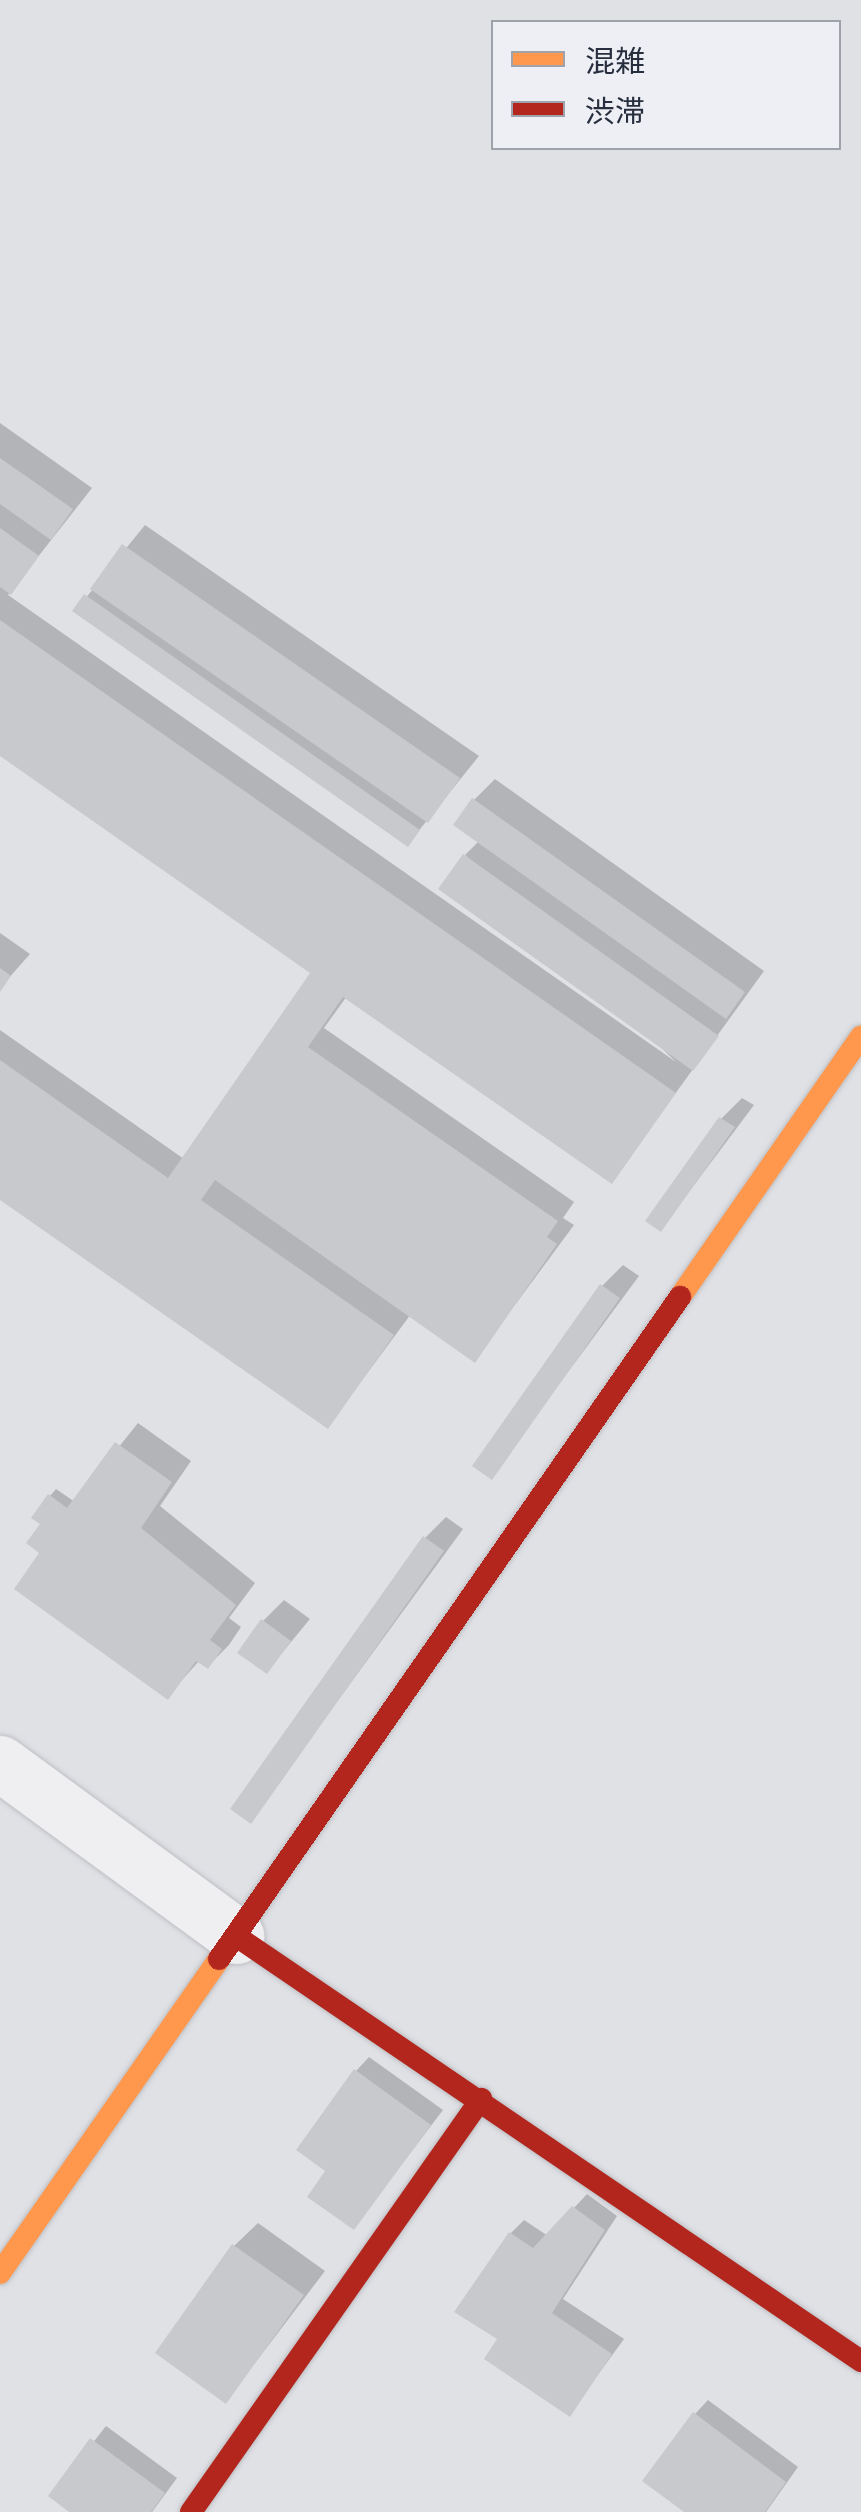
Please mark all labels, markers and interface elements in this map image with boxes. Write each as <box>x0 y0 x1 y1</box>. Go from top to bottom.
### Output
legend <box>491 20 841 150</box>
text: 混雑 <box>585 43 645 80</box>
text: 渋滞 <box>585 93 645 130</box>

